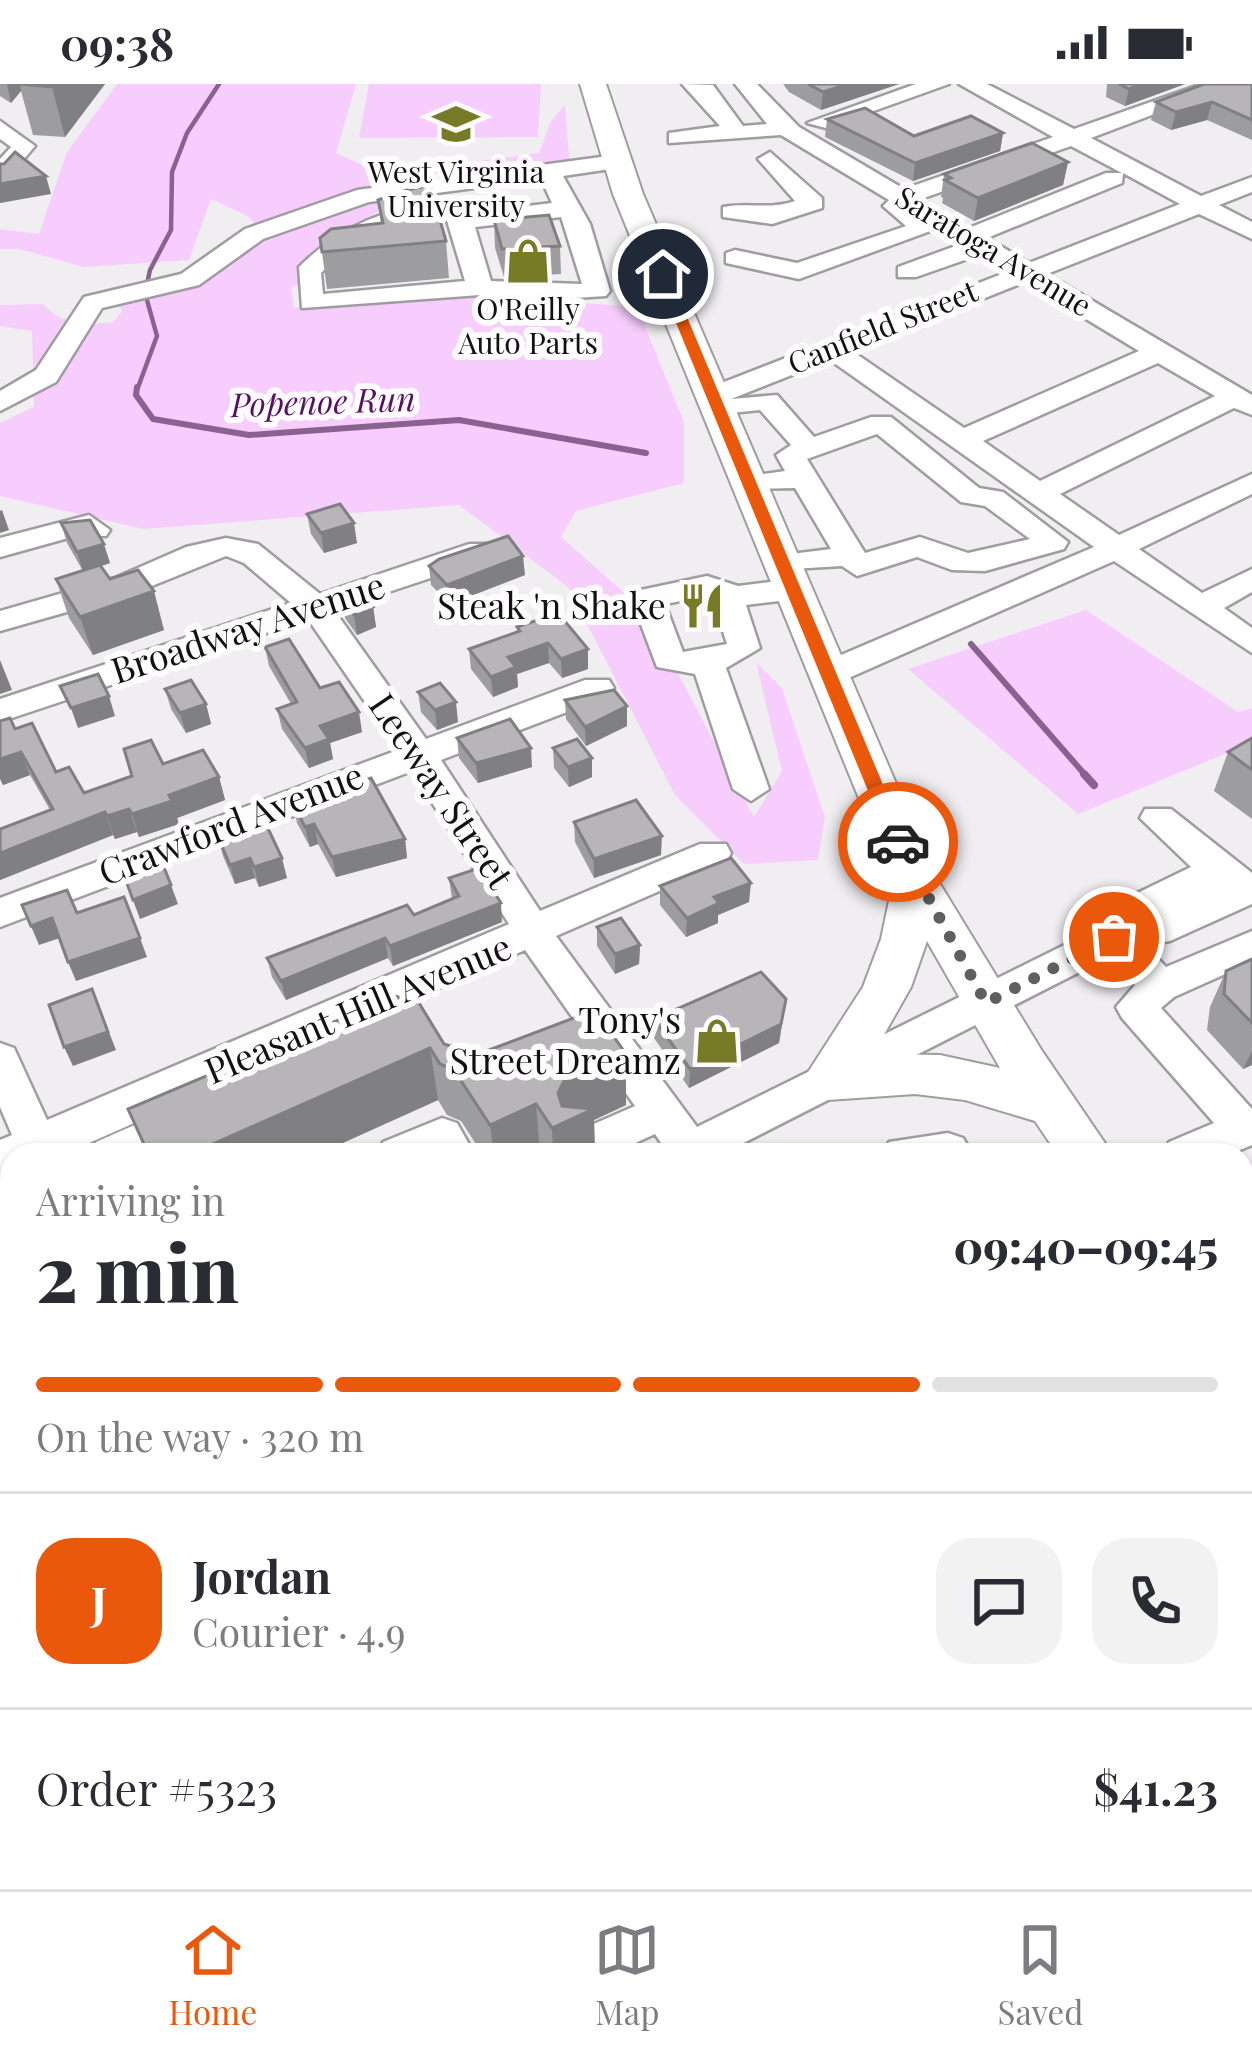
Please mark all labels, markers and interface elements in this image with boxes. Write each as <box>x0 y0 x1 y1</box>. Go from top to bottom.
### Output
text: 09:38 <box>60 12 174 72</box>
school or university icon: West Virginia University <box>431 99 481 149</box>
place label: West Virginia University <box>367 151 544 225</box>
street label: Saratoga Avenue <box>889 176 1100 325</box>
pin <box>612 223 714 325</box>
shop icon: O'Reilly Auto Parts <box>503 236 553 286</box>
icon: home <box>630 241 696 307</box>
street label: Canfield Street <box>782 270 983 382</box>
place label: O'Reilly Auto Parts <box>457 288 598 362</box>
water label: Popenoe Run <box>228 375 416 425</box>
street label: Broadway Avenue <box>104 559 390 693</box>
place label: Steak 'n Shake <box>437 580 666 628</box>
restaurant icon: Steak 'n Shake <box>677 581 727 631</box>
street label: Leeway Street <box>360 683 526 898</box>
street label: Crawford Avenue <box>91 750 370 895</box>
courier <box>838 782 958 902</box>
icon: car <box>865 809 931 875</box>
pin <box>1063 886 1165 988</box>
icon: bag <box>1081 904 1147 970</box>
street label: Pleasant Hill Avenue <box>197 921 518 1093</box>
place label: Tony's Street Dreamz <box>449 994 681 1083</box>
shop icon: Tony's Street Dreamz <box>692 1016 742 1066</box>
text: Arriving in <box>36 1174 225 1226</box>
text: 09:40–09:45 <box>954 1215 1218 1275</box>
text: 2 min <box>36 1219 239 1323</box>
text: On the way · 320 m <box>36 1410 364 1462</box>
button: chat <box>936 1538 1062 1664</box>
button: phone <box>1092 1538 1218 1664</box>
text: Jordan <box>192 1545 331 1605</box>
text: J <box>91 1571 107 1631</box>
text: Courier · 4.9 <box>192 1605 406 1657</box>
text: Order #5323 <box>36 1757 277 1817</box>
text: $41.23 <box>1094 1757 1218 1817</box>
tab: Home <box>169 1917 257 2033</box>
tab: Map <box>594 1917 660 2033</box>
tab: Saved <box>998 1917 1083 2033</box>

